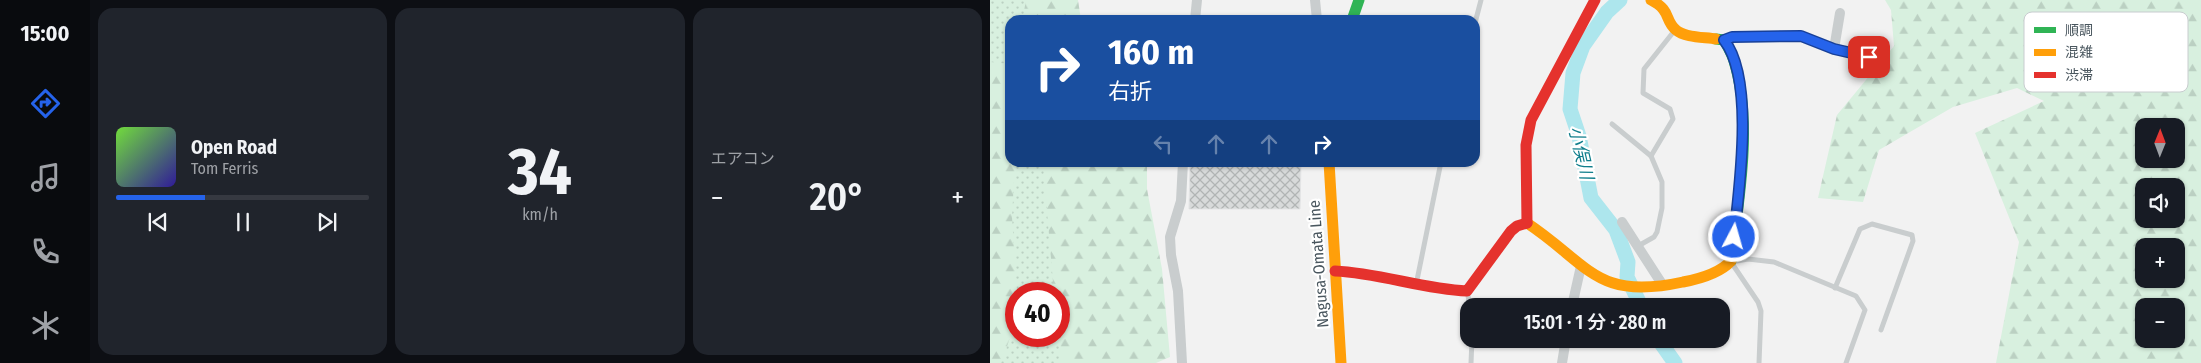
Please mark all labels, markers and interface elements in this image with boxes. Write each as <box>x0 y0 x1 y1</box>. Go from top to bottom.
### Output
legend <box>2024 12 2188 92</box>
text: 15:00 <box>20 20 70 47</box>
text: 順調 <box>2065 22 2093 39</box>
text: 160 m <box>1108 31 1194 73</box>
icon: right <box>1025 35 1090 100</box>
pin <box>1848 36 1890 78</box>
icon: arrive <box>1855 43 1883 71</box>
text: 混雑 <box>2065 44 2093 61</box>
text: 渋滞 <box>2065 67 2093 84</box>
text: 右折 <box>1108 78 1152 105</box>
icon: directions <box>28 86 63 121</box>
north arrow <box>2135 118 2185 168</box>
map controls <box>2135 118 2185 348</box>
water label: 小俣川 <box>1564 124 1598 184</box>
icon: left <box>1149 130 1177 158</box>
icon: ahead <box>1202 130 1230 158</box>
icon: ahead <box>1255 130 1283 158</box>
icon: right <box>1308 130 1336 158</box>
text: 34 <box>508 133 572 211</box>
text: Open Road <box>191 136 277 159</box>
text: エアコン <box>711 149 775 168</box>
text: Tom Ferris <box>191 159 258 178</box>
icon: music <box>28 160 63 195</box>
text: 20° <box>809 174 865 220</box>
button: sound <box>2135 178 2185 228</box>
text: − <box>711 181 723 214</box>
text: + <box>951 181 964 214</box>
street label: Nagusa-Omata Line <box>1305 199 1332 328</box>
text: km/h <box>522 205 558 224</box>
icon: previous <box>144 208 172 236</box>
icon: pause <box>229 208 257 236</box>
icon: next <box>313 208 341 236</box>
position arrow <box>1707 210 1759 262</box>
icon: phone <box>28 234 63 269</box>
button: + <box>2135 238 2185 288</box>
speed limit sign: 40 <box>1005 282 1070 347</box>
button: − <box>2135 298 2185 348</box>
icon: climate <box>28 308 63 343</box>
text: 15:01 · 1 分 · 280 m <box>1524 311 1666 334</box>

